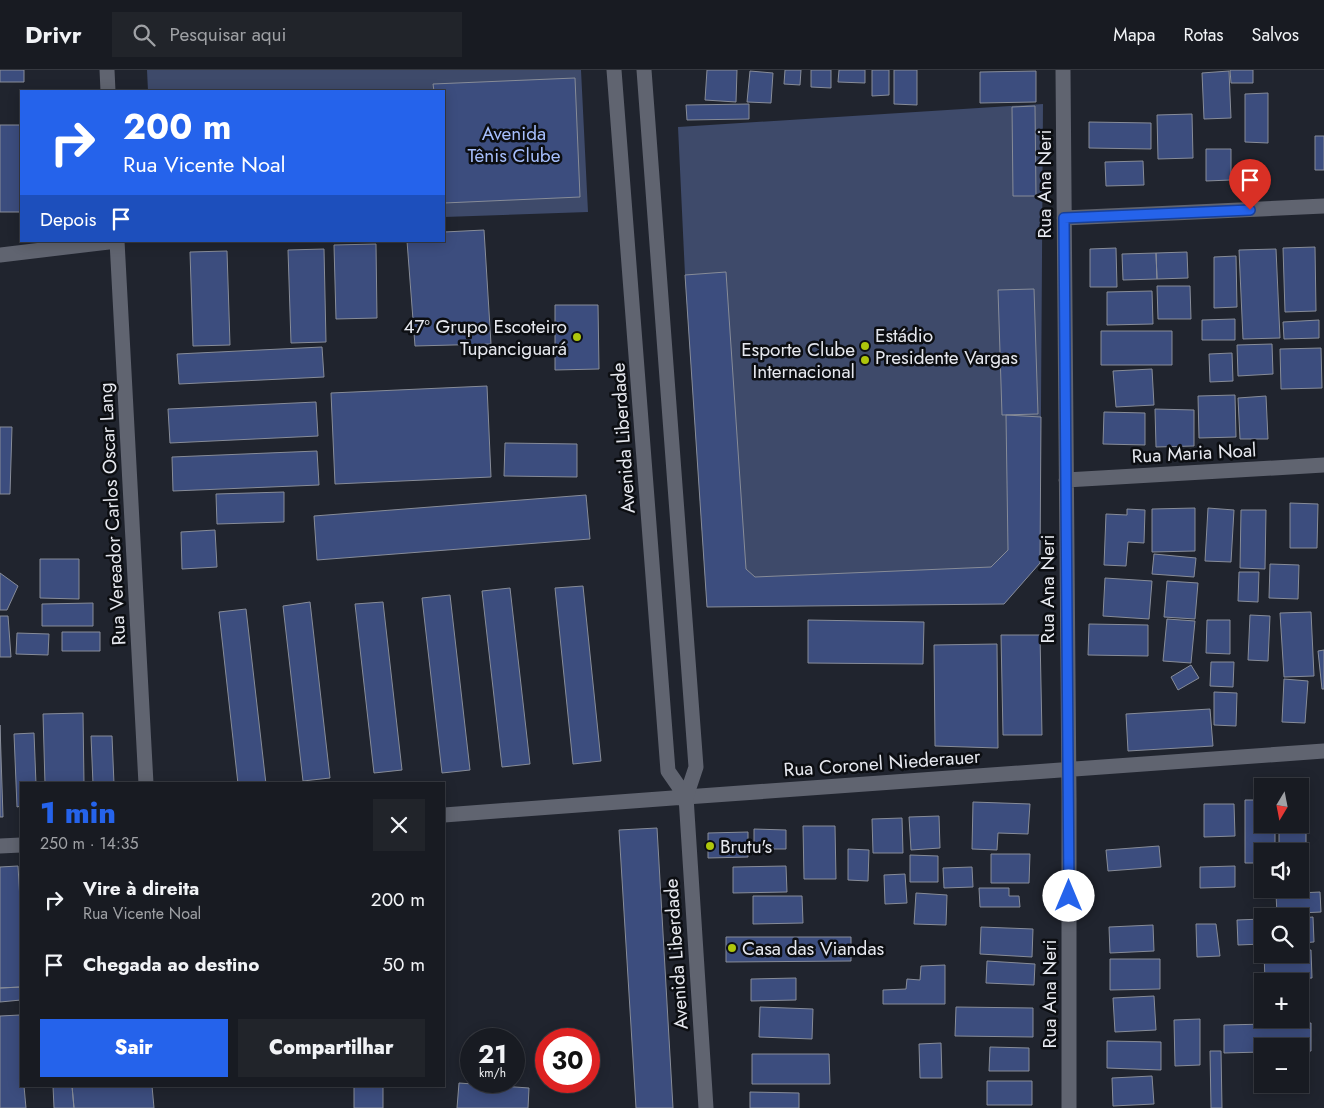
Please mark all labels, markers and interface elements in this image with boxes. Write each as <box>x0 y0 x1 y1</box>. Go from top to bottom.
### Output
search box <box>112 12 462 57</box>
text: Drivr <box>25 17 82 52</box>
icon: search <box>130 21 158 49</box>
text: Pesquisar aqui <box>170 21 287 48</box>
text: Mapa <box>1113 22 1155 48</box>
text: Rotas <box>1183 22 1224 48</box>
text: Salvos <box>1252 22 1299 48</box>
text: 200 m <box>123 102 232 152</box>
icon: right <box>40 110 105 175</box>
park label: Avenida Tênis Clube <box>468 120 561 169</box>
street label: Rua Ana Neri <box>1031 130 1058 238</box>
text: Rua Vicente Noal <box>123 148 286 180</box>
pin <box>1229 159 1271 210</box>
icon: arrive <box>1236 166 1264 194</box>
icon: arrive <box>107 205 135 233</box>
text: Depois <box>40 206 97 233</box>
place label: 47º Grupo Escoteiro Tupanciguará <box>403 313 567 362</box>
place label: Estádio Presidente Vargas <box>875 322 1018 371</box>
marker: 47º Grupo Escoteiro Tupanciguará <box>571 331 583 343</box>
place label: Esporte Clube Internacional <box>741 336 855 385</box>
marker: Estádio Presidente Vargas <box>859 340 871 352</box>
marker: Esporte Clube Internacional <box>859 354 871 366</box>
street label: Avenida Liberdade <box>604 361 642 514</box>
street label: Rua Vereador Carlos Oscar Lang <box>92 382 132 646</box>
street label: Rua Maria Noal <box>1131 436 1257 470</box>
street label: Rua Ana Neri <box>1034 535 1061 643</box>
street label: Rua Coronel Niederauer <box>783 743 982 783</box>
north arrow <box>1254 778 1309 832</box>
map controls <box>1254 778 1309 1093</box>
text: 1 min <box>40 791 116 834</box>
button: close <box>373 799 425 851</box>
text: 250 m · 14:35 <box>40 832 139 855</box>
place label: Brutu's <box>720 833 773 860</box>
marker: Brutu's <box>704 840 716 852</box>
button: sound <box>1254 843 1309 898</box>
position arrow <box>1042 869 1094 921</box>
text: Vire à direita <box>83 875 199 902</box>
street label: Avenida Liberdade <box>657 877 695 1030</box>
icon: right <box>40 886 68 914</box>
text: 200 m <box>371 886 425 913</box>
text: Rua Vicente Noal <box>83 902 201 925</box>
button: search <box>1254 908 1309 963</box>
place label: Casa das Viandas <box>742 935 885 962</box>
street label: Rua Ana Neri <box>1036 940 1063 1048</box>
marker: Casa das Viandas <box>726 942 738 954</box>
icon: arrive <box>40 951 68 979</box>
text: Chegada ao destino <box>83 951 259 978</box>
text: 50 m <box>382 951 425 978</box>
button: + <box>1254 973 1309 1028</box>
button: Sair <box>40 1019 228 1077</box>
button: Compartilhar <box>238 1019 425 1077</box>
speed limit sign: 30 <box>535 1028 600 1093</box>
text: 21 <box>478 1036 507 1072</box>
button: − <box>1254 1038 1309 1093</box>
text: km/h <box>479 1064 506 1082</box>

